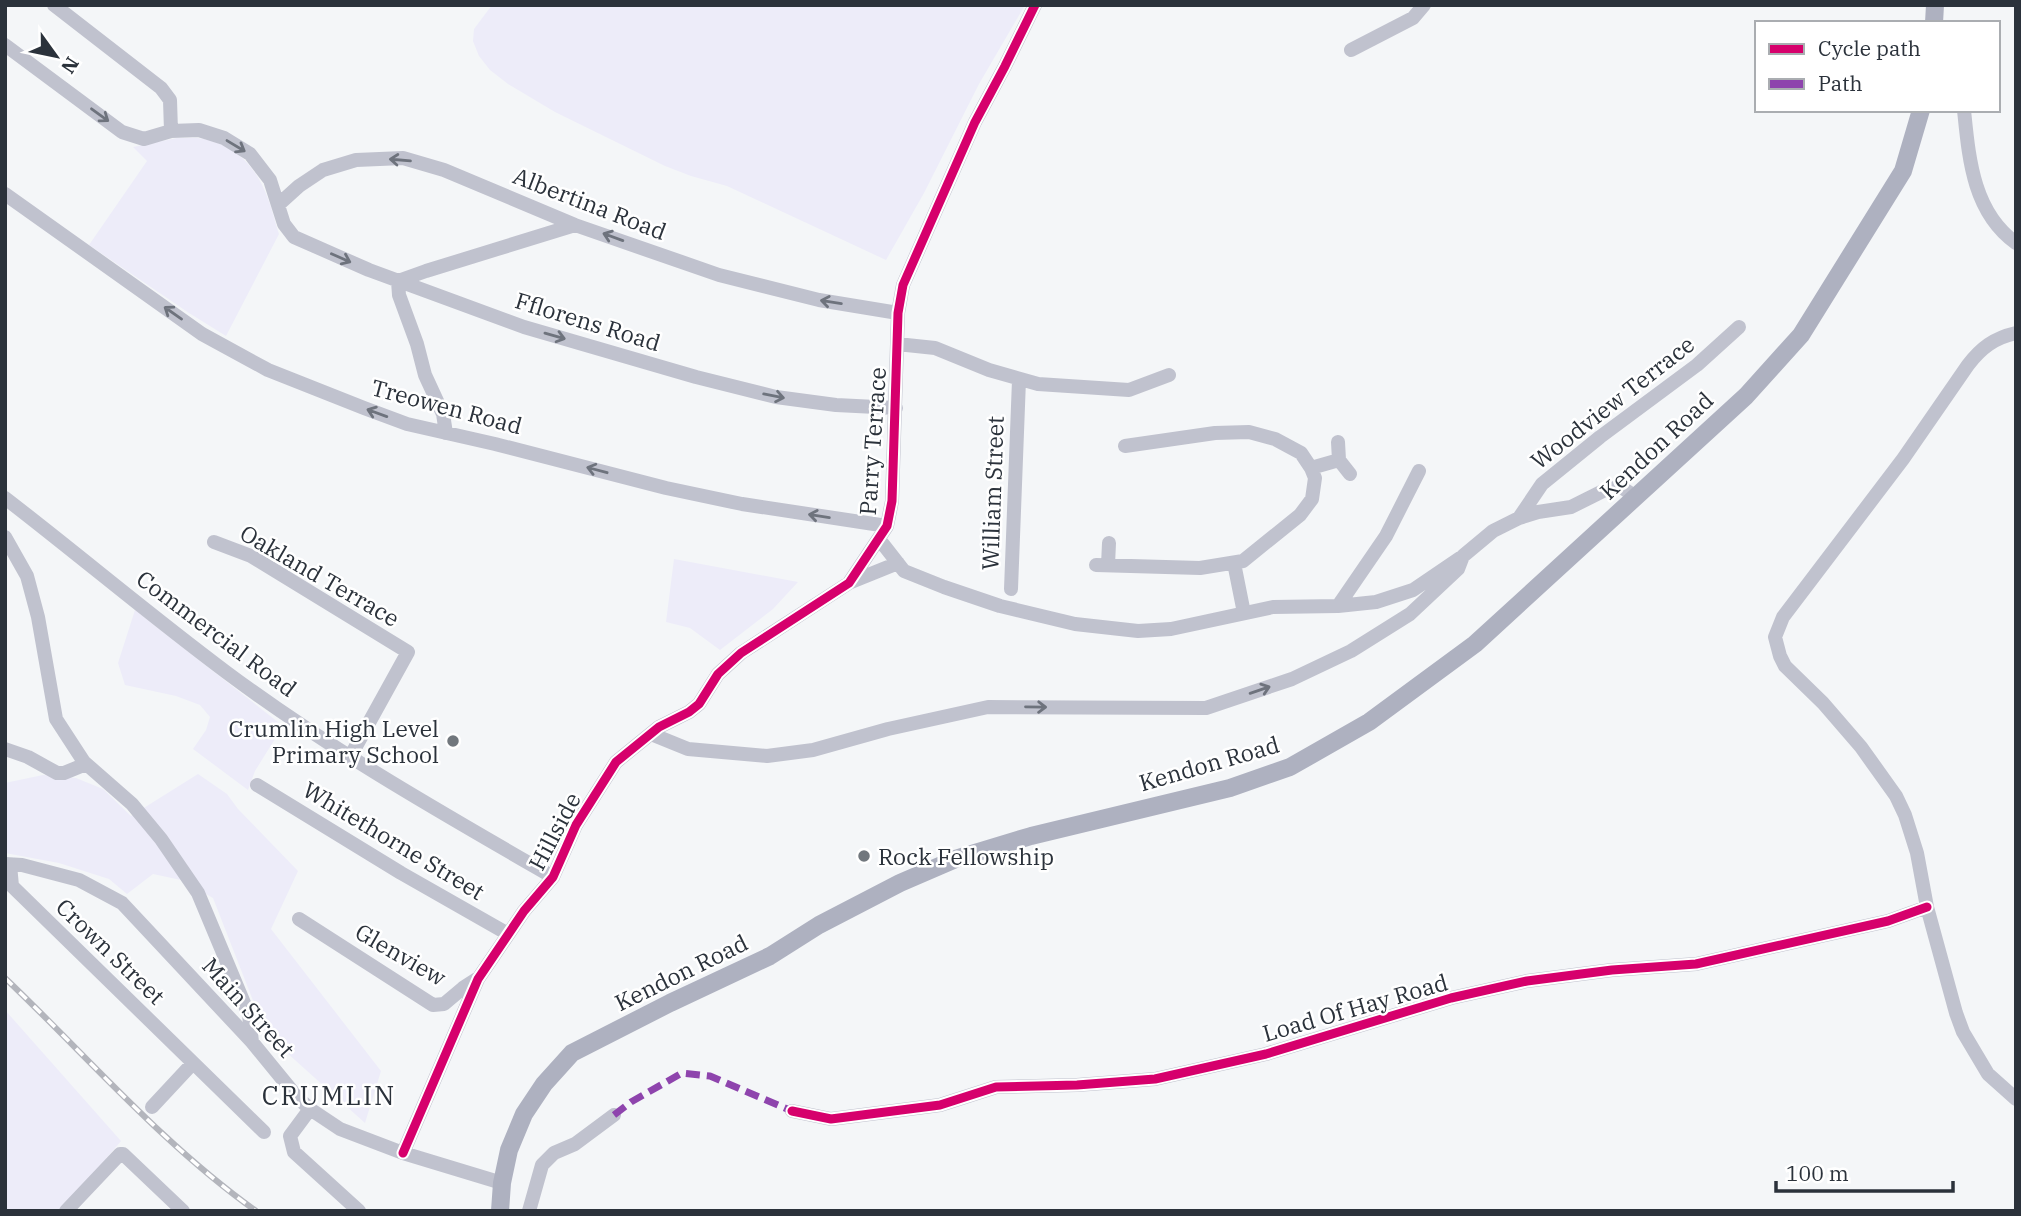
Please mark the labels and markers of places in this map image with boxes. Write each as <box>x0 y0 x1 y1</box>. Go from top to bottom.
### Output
place label: Crumlin High Level Primary School <box>229 713 439 769</box>
marker: Crumlin High Level Primary School <box>445 733 461 749</box>
place label: Rock Fellowship <box>878 841 1054 871</box>
marker: Rock Fellowship <box>856 848 872 864</box>

